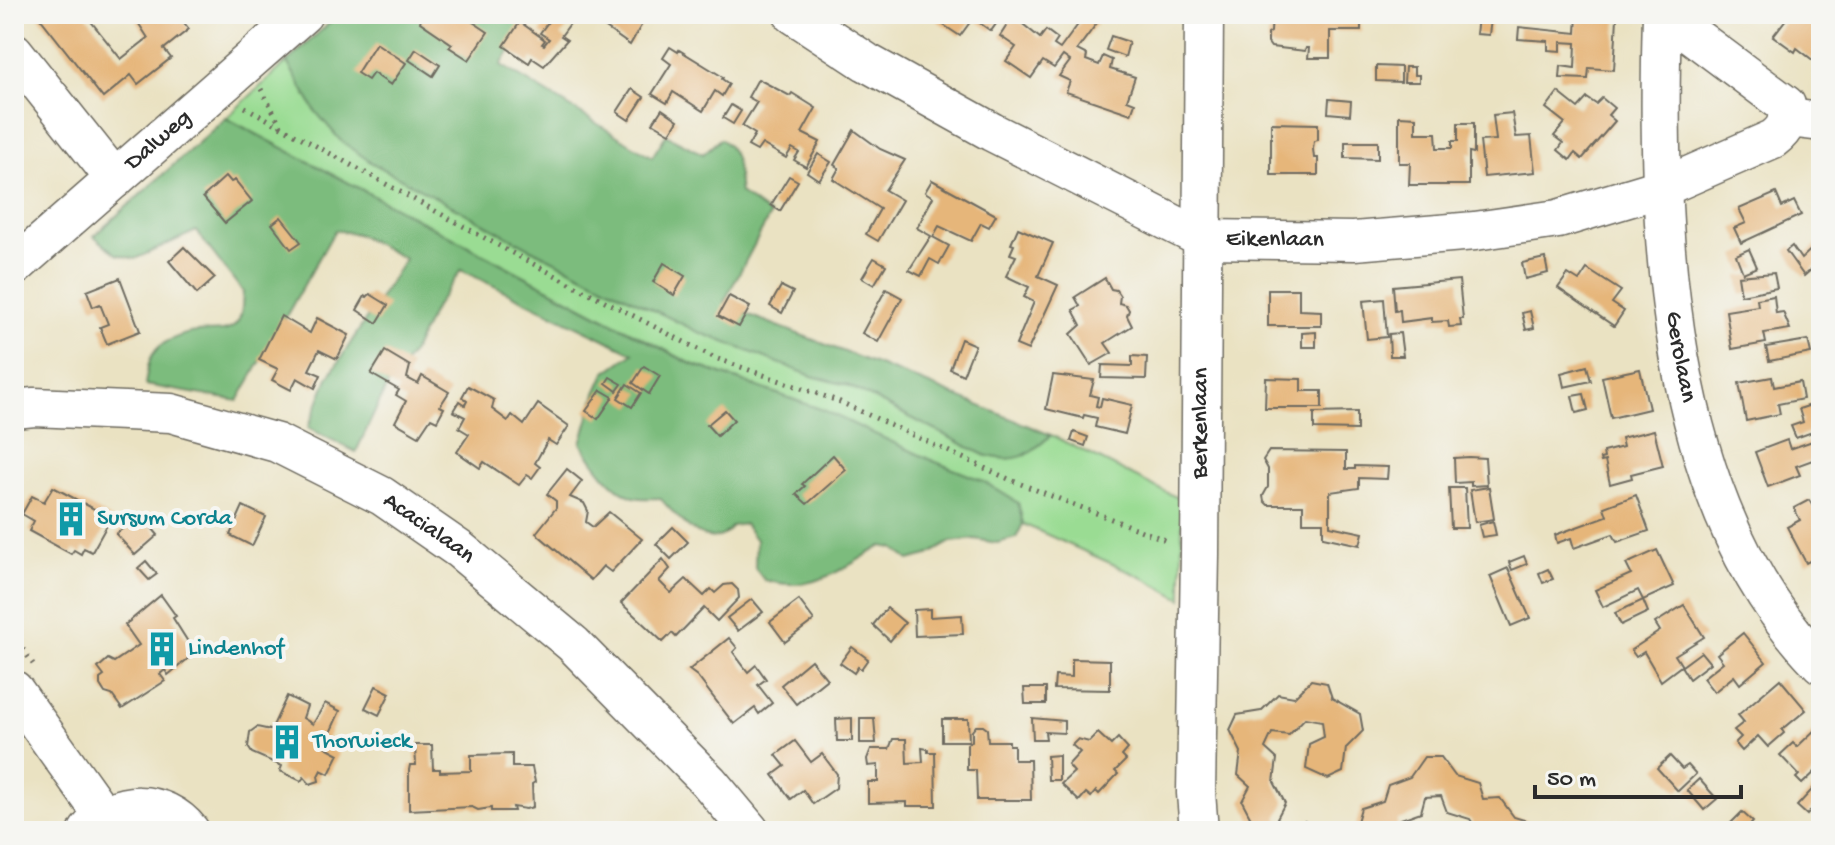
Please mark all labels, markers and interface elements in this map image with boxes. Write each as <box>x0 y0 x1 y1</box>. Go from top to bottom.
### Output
street label: Dalweg <box>118 104 198 179</box>
street label: Eikenlaan <box>1226 225 1325 255</box>
street label: Gerolaan <box>1658 310 1703 406</box>
street label: Berkenlaan <box>1186 367 1216 480</box>
street label: Acacialaan <box>377 486 481 571</box>
building icon: Sursum Corda <box>52 500 90 538</box>
place label: Sursum Corda <box>97 505 233 534</box>
building icon: Lindenhof <box>143 630 181 668</box>
place label: Lindenhof <box>188 635 286 664</box>
building icon: Thorwieck <box>268 723 306 761</box>
place label: Thorwieck <box>311 728 413 757</box>
scale bar <box>1535 749 1741 799</box>
text: 50 m <box>1547 766 1596 795</box>

